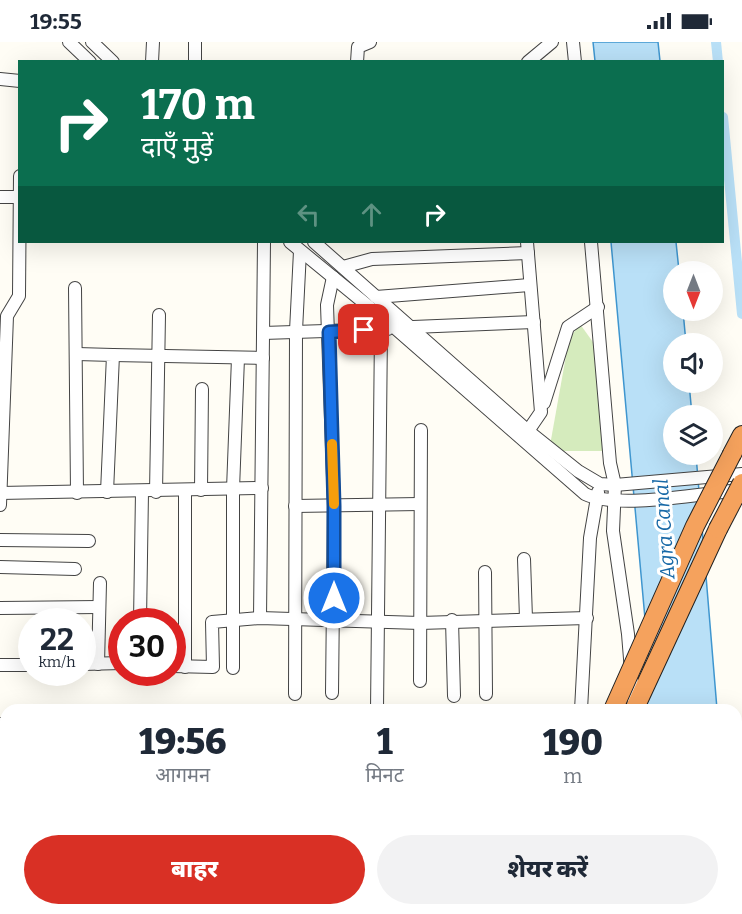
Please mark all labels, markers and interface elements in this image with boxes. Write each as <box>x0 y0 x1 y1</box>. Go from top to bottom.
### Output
text: 19:55 <box>30 8 82 35</box>
text: 170 m <box>141 80 255 130</box>
icon: right <box>42 84 120 162</box>
text: दाएँ मुड़ें <box>141 131 213 163</box>
icon: left <box>292 198 325 231</box>
icon: ahead <box>355 198 388 231</box>
icon: right <box>418 198 451 231</box>
north arrow <box>663 261 723 321</box>
map controls <box>663 261 723 465</box>
pin <box>338 304 389 355</box>
icon: arrive <box>347 313 380 346</box>
button: sound <box>663 333 723 393</box>
button: layers <box>663 405 723 465</box>
water label: Agra Canal <box>649 478 680 581</box>
position arrow <box>302 566 366 630</box>
speed limit sign: 30 <box>108 608 186 686</box>
text: 22 <box>40 622 74 658</box>
text: km/h <box>38 653 76 671</box>
text: 19:56 <box>139 720 226 764</box>
text: 1 <box>377 720 393 764</box>
text: 190 <box>543 721 603 765</box>
text: आगमन <box>155 763 210 787</box>
text: मिनट <box>365 763 404 787</box>
text: m <box>563 764 582 788</box>
button: बाहर <box>24 835 365 904</box>
button: शेयर करें <box>377 835 718 904</box>

